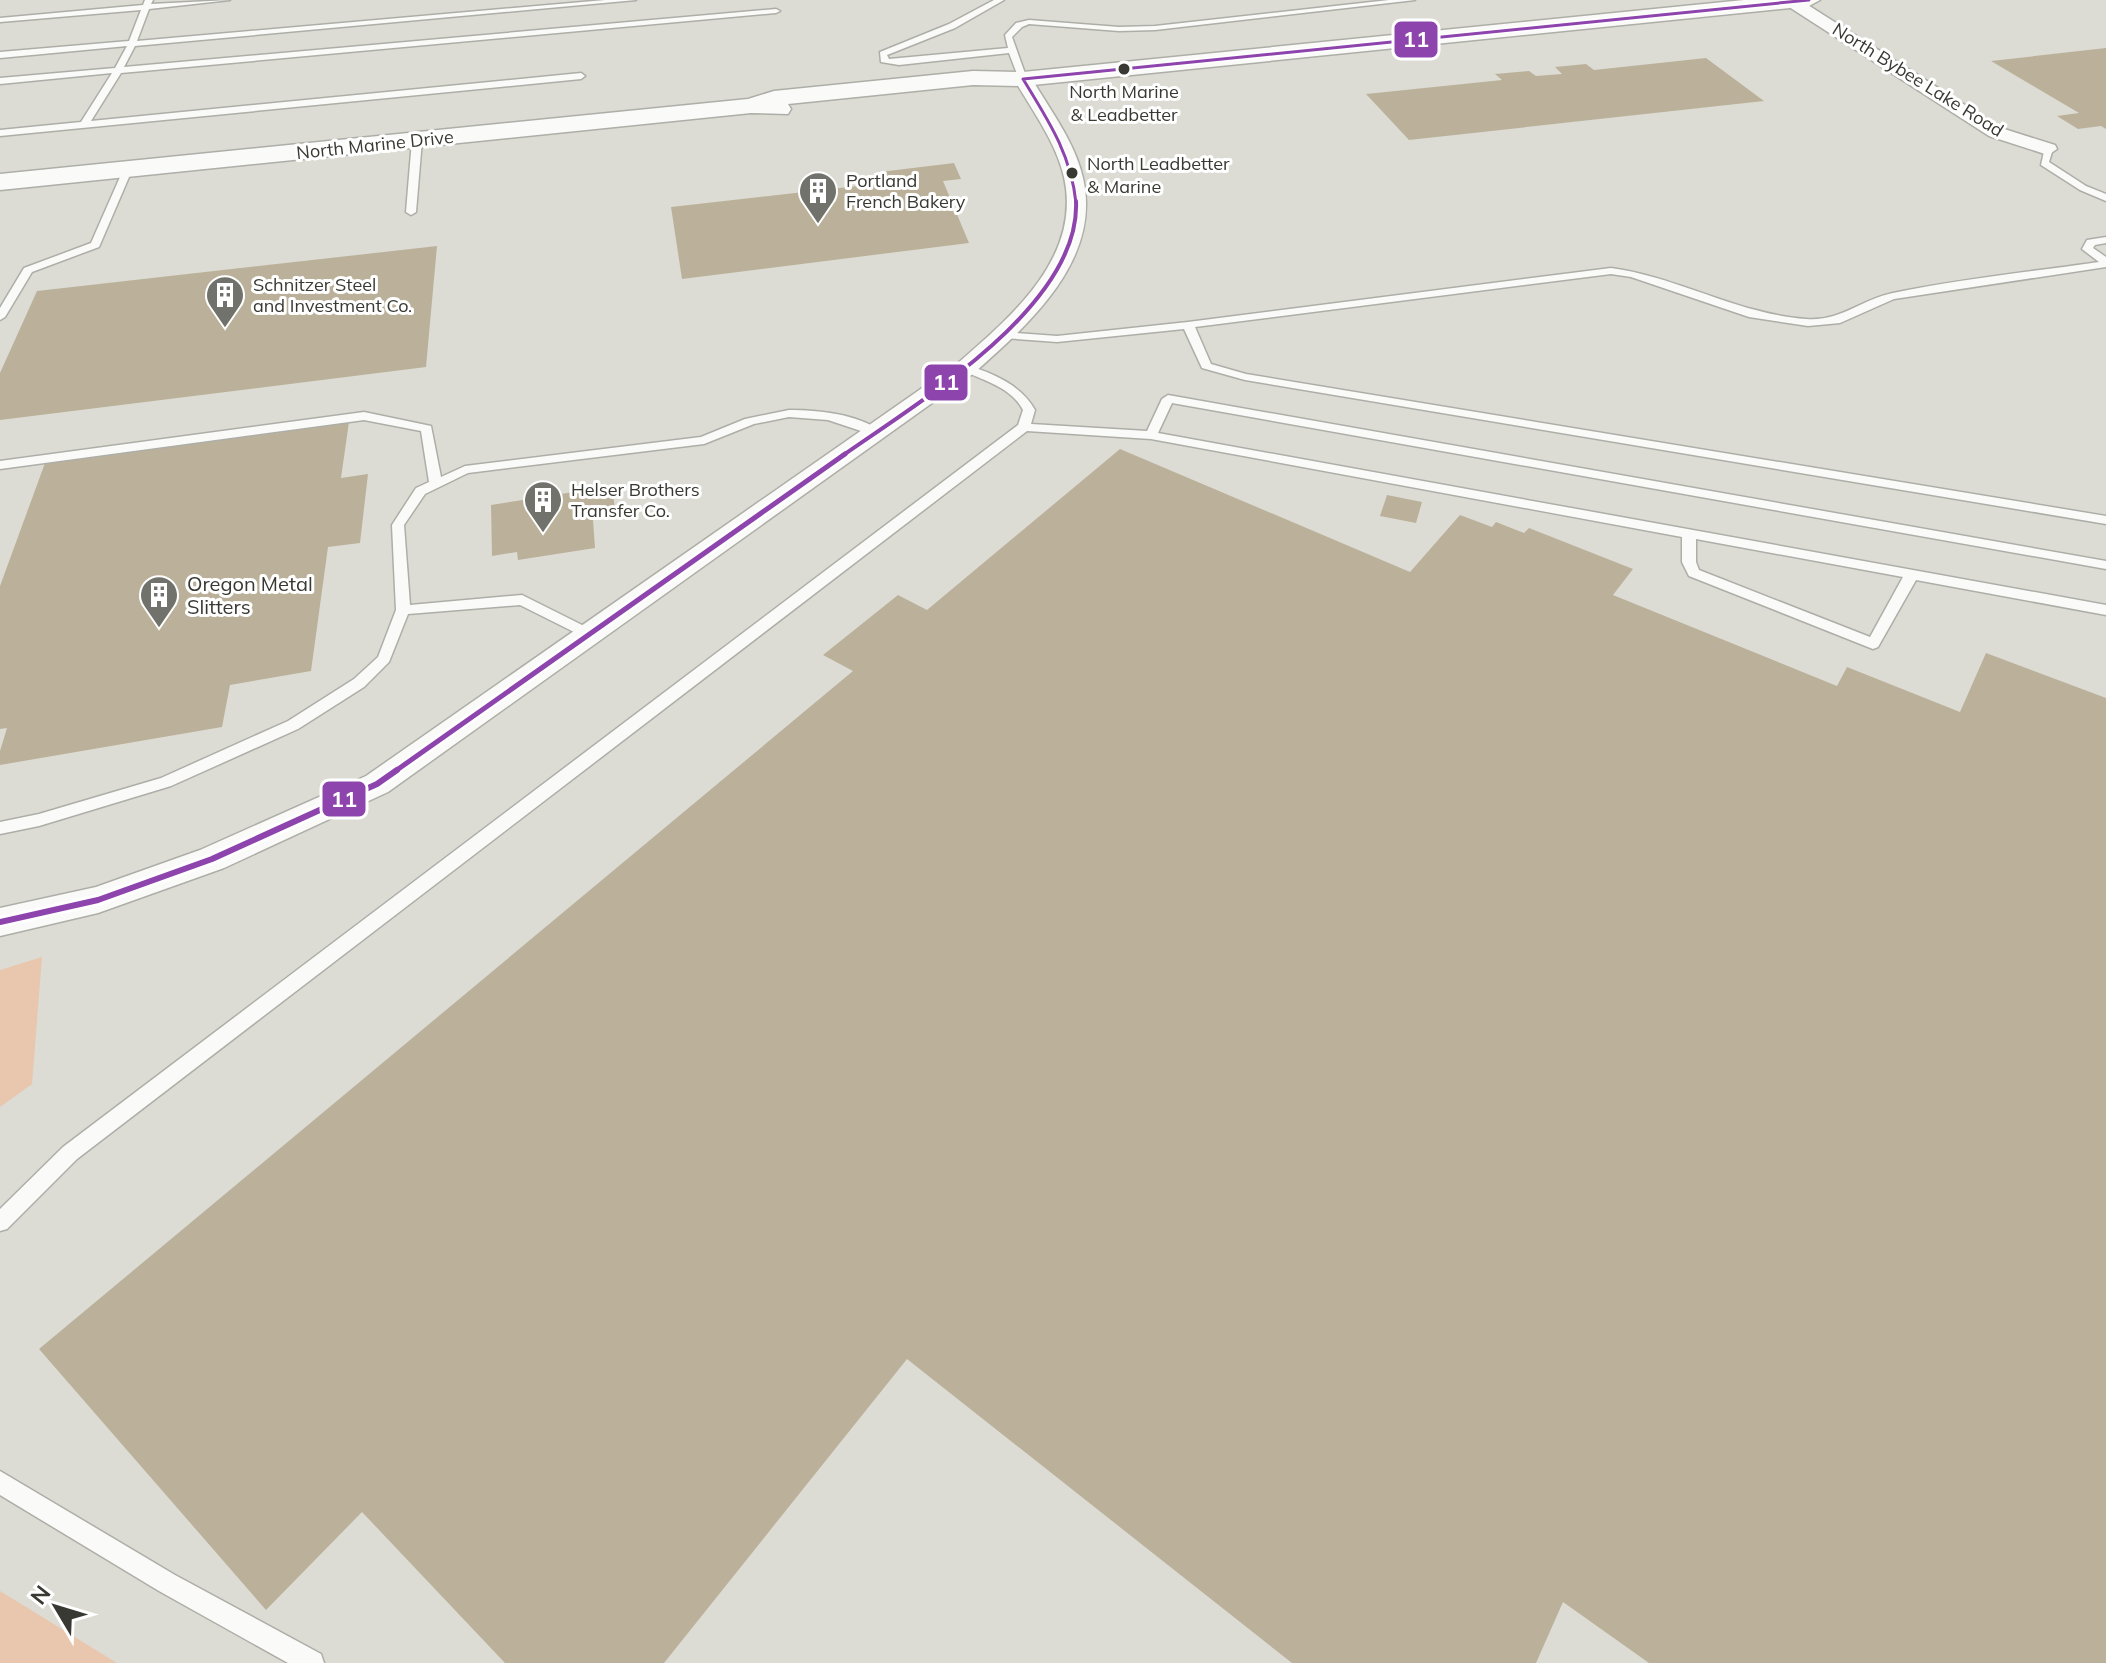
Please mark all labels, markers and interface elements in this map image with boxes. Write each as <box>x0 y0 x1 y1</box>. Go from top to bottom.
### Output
street label: North Bybee Lake Road <box>1828 18 2008 142</box>
line badge: 11 <box>1393 20 1439 59</box>
text: 11 <box>1403 25 1429 53</box>
marker: North Marine & Leadbetter <box>1116 61 1132 77</box>
place label: North Marine & Leadbetter <box>1069 80 1179 126</box>
street label: North Marine Drive <box>295 125 455 164</box>
place label: North Leadbetter & Marine <box>1087 152 1230 198</box>
marker: North Leadbetter & Marine <box>1064 165 1080 181</box>
place label: Portland French Bakery <box>846 169 966 213</box>
building icon: Portland French Bakery <box>797 170 839 225</box>
place label: Schnitzer Steel and Investment Co. <box>253 273 412 317</box>
building icon: Schnitzer Steel and Investment Co. <box>204 274 246 329</box>
line badge: 11 <box>923 363 969 402</box>
text: 11 <box>933 368 959 396</box>
place label: Helser Brothers Transfer Co. <box>571 478 700 522</box>
building icon: Helser Brothers Transfer Co. <box>522 479 564 534</box>
place label: Oregon Metal Slitters <box>187 571 313 619</box>
building icon: Oregon Metal Slitters <box>138 574 180 629</box>
line badge: 11 <box>321 780 367 818</box>
text: 11 <box>331 785 357 813</box>
north arrow <box>16 1567 96 1647</box>
text: N <box>24 1580 56 1610</box>

